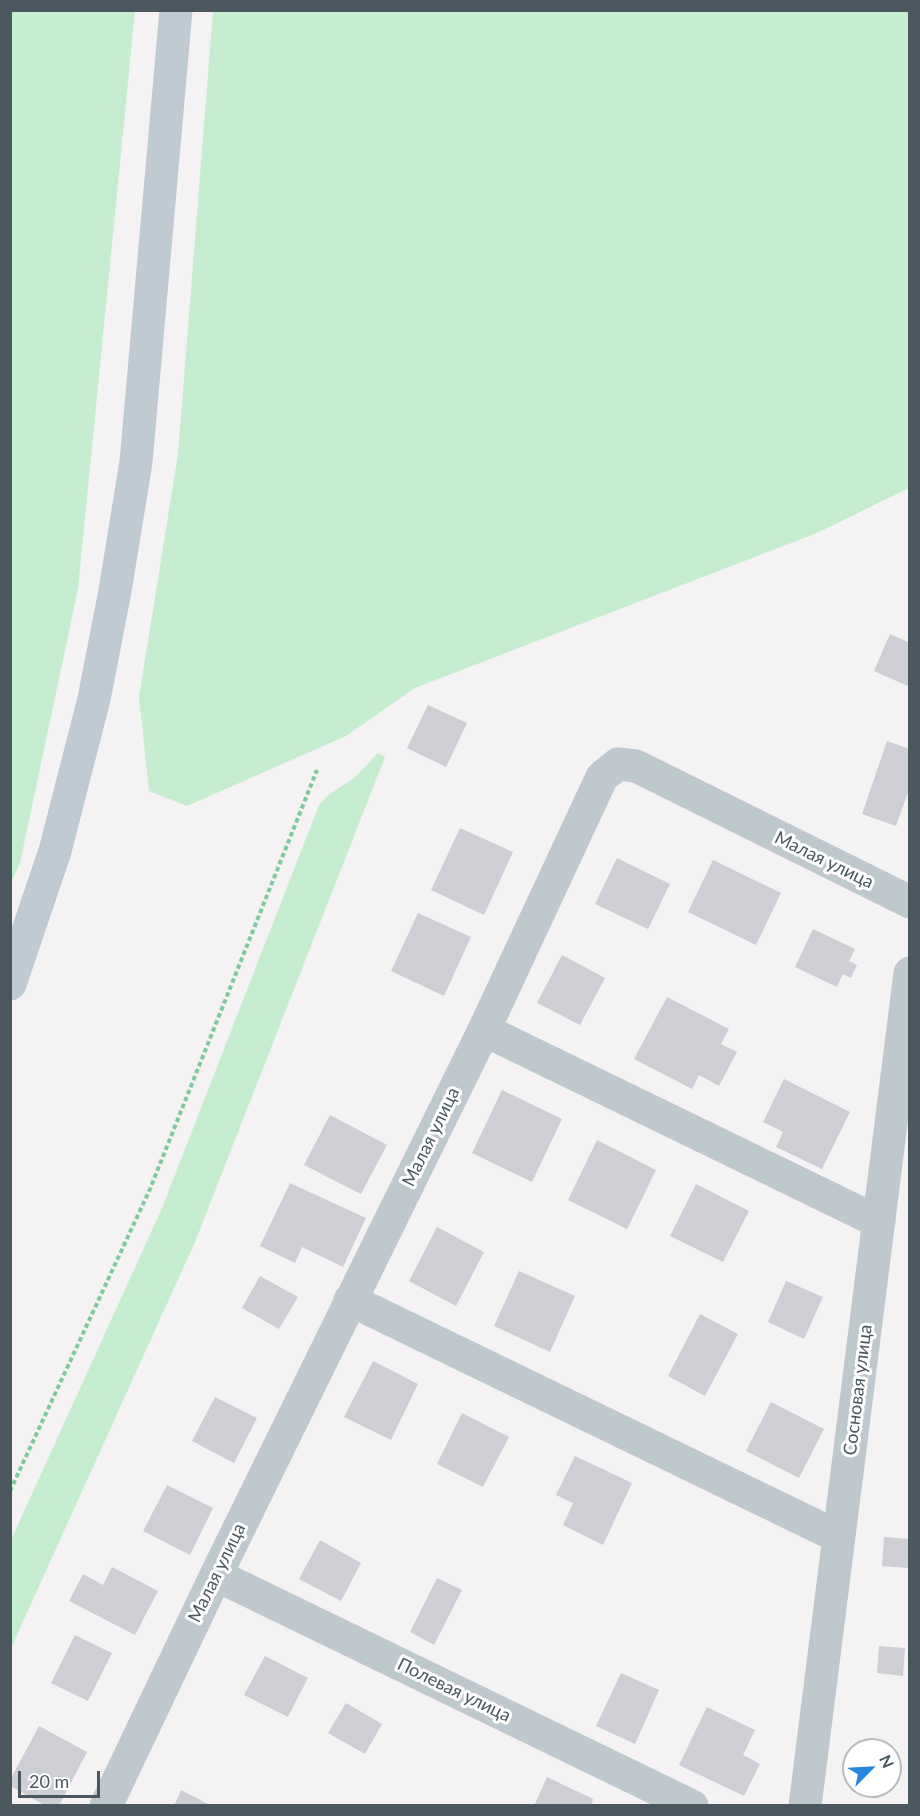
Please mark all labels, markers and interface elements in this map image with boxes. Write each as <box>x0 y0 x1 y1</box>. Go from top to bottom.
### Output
street label: Малая улица <box>771 827 877 893</box>
street label: Малая улица <box>398 1084 464 1190</box>
street label: Сосновая улица <box>839 1323 877 1457</box>
street label: Малая улица <box>184 1520 250 1626</box>
street label: Полевая улица <box>394 1653 514 1727</box>
north arrow <box>842 1738 902 1798</box>
text: N <box>876 1752 898 1771</box>
scale bar <box>21 1759 104 1797</box>
text: 20 m <box>29 1770 69 1792</box>

